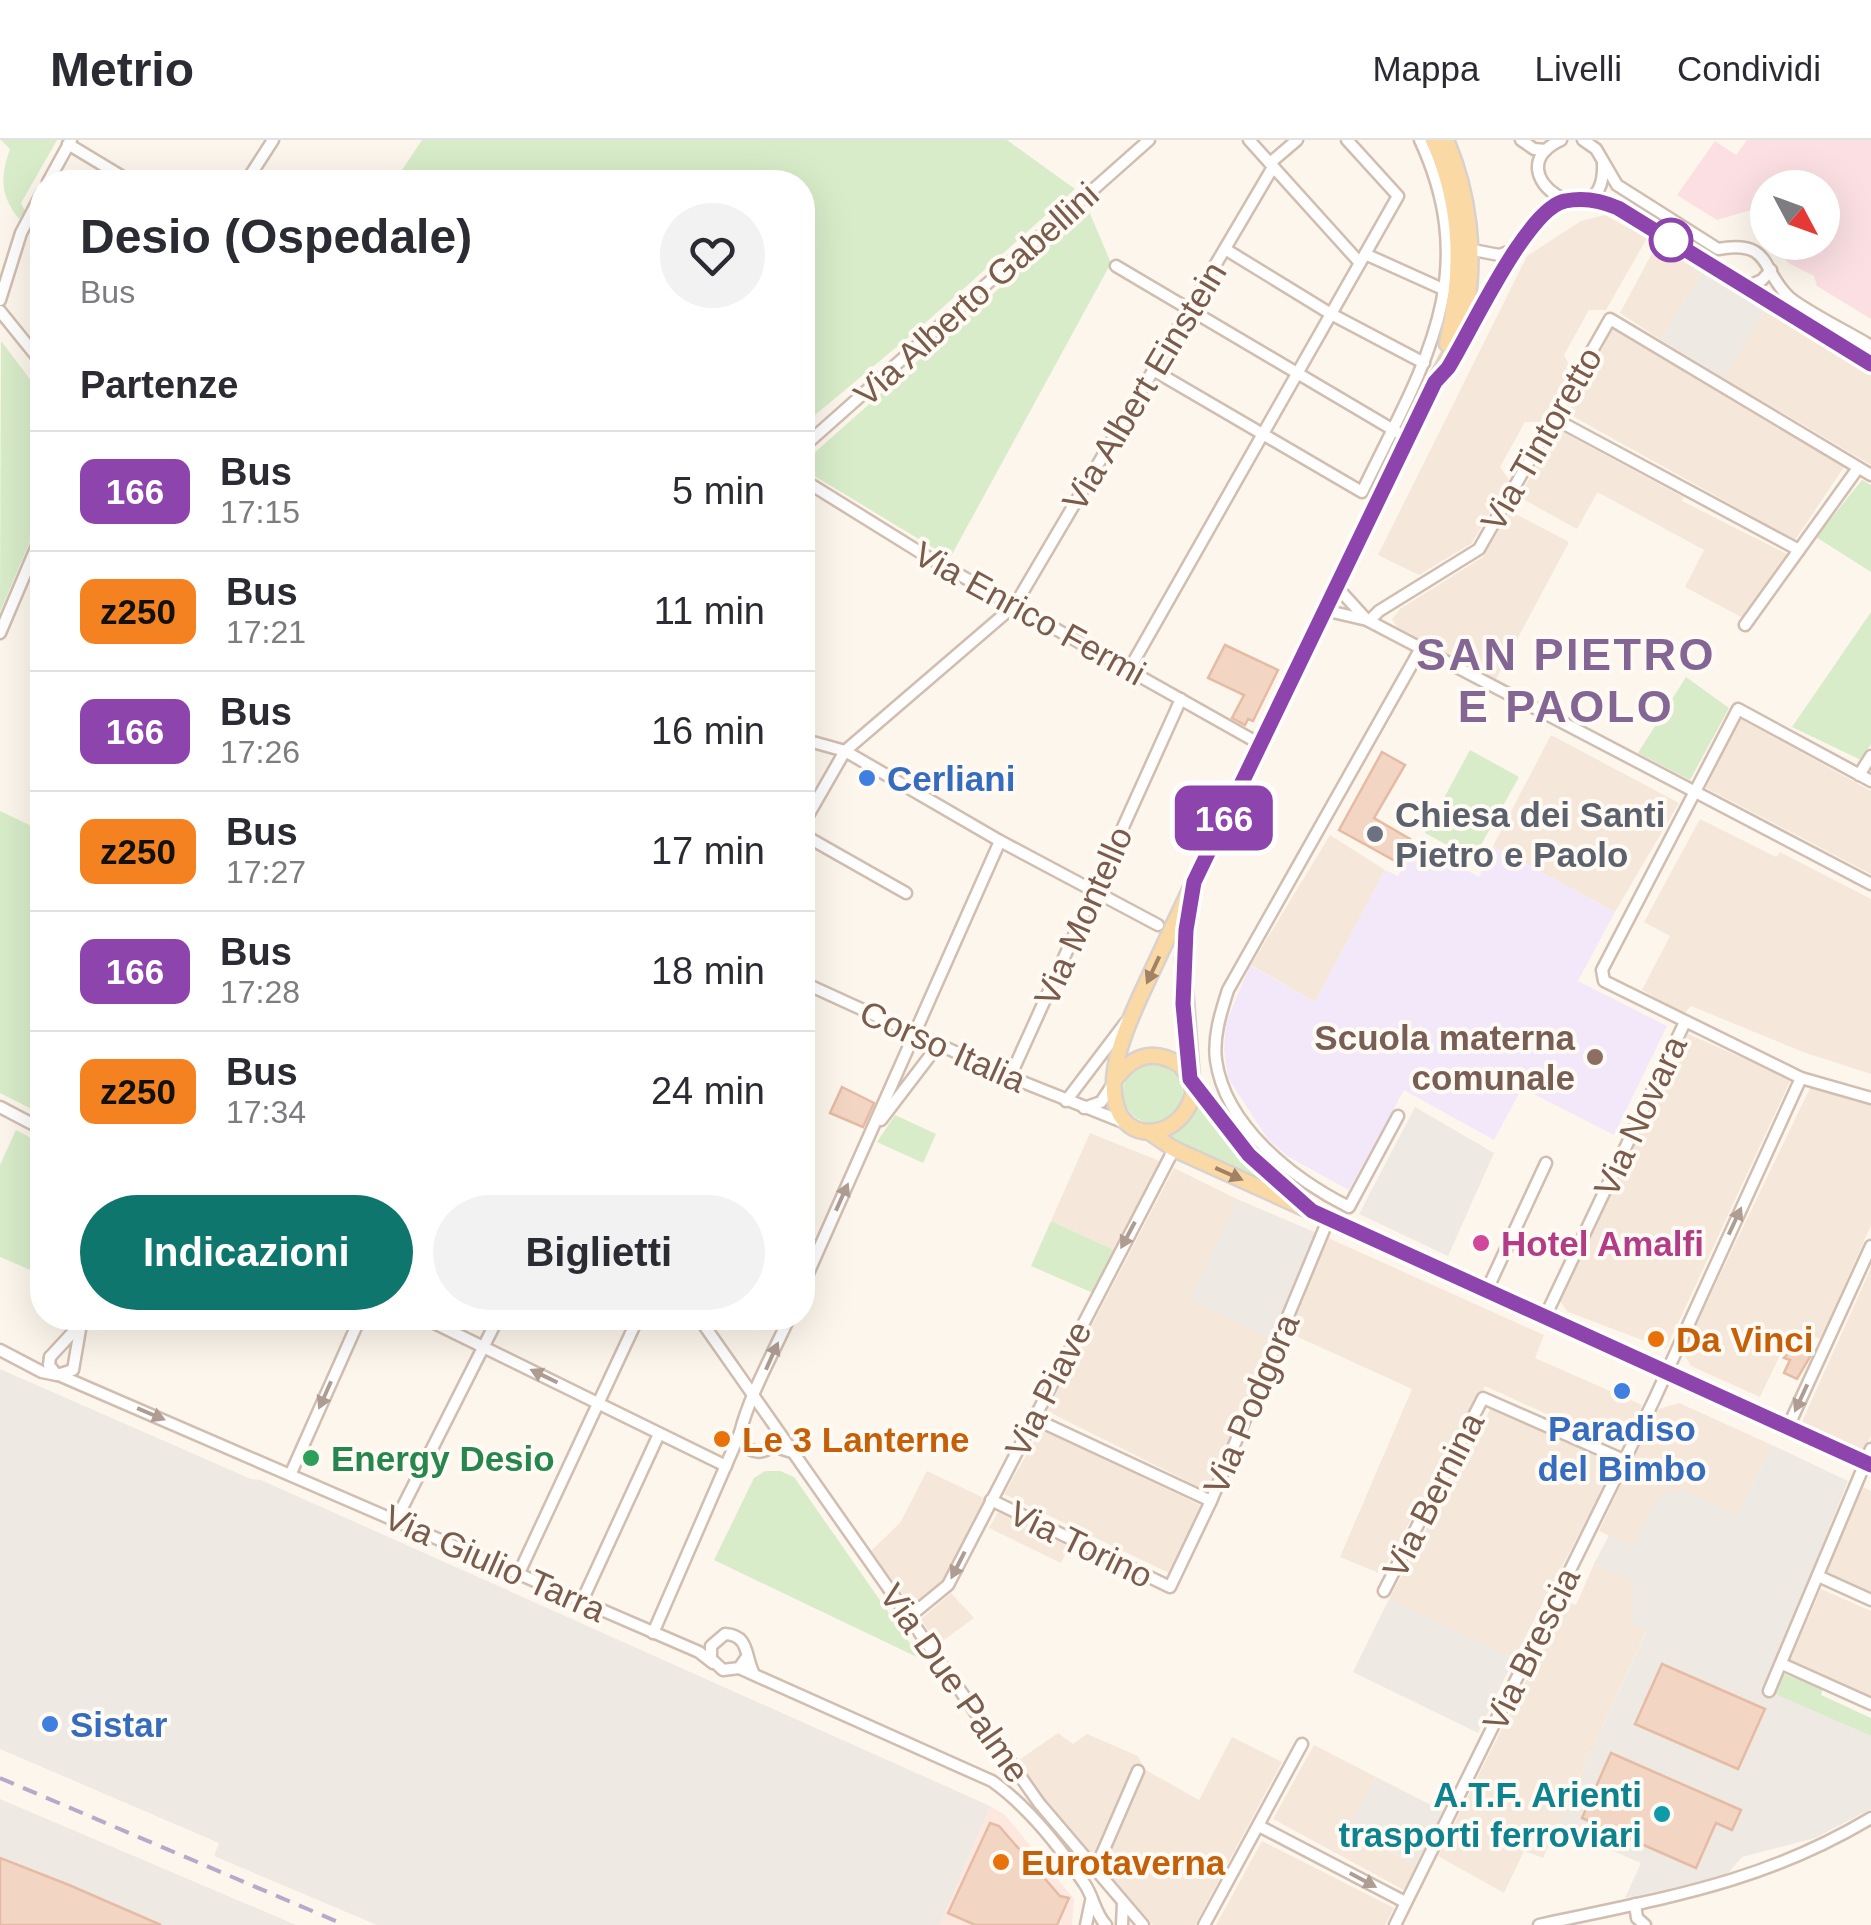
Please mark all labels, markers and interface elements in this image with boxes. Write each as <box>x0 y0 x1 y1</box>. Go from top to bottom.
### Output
text: Metrio <box>50 43 194 96</box>
text: Mappa <box>1372 49 1479 88</box>
text: Livelli <box>1534 49 1622 88</box>
text: Condividi <box>1677 49 1821 88</box>
north arrow <box>1750 170 1840 260</box>
map controls <box>1750 170 1840 260</box>
street label: Via Alberto Gabellini <box>846 174 1106 414</box>
button: heart <box>660 203 765 308</box>
text: Desio (Ospedale) <box>80 210 472 263</box>
unlabelled marker <box>1650 219 1692 261</box>
street label: Via Albert Einstein <box>1054 254 1234 518</box>
text: Bus <box>80 274 135 310</box>
street label: Via Tintoretto <box>1473 340 1609 538</box>
text: Partenze <box>80 364 238 406</box>
text: Bus <box>220 451 292 493</box>
text: 5 min <box>672 470 765 512</box>
text: 166 <box>106 472 164 511</box>
text: 17:15 <box>220 494 300 530</box>
street label: Via Enrico Fermi <box>908 533 1152 693</box>
text: Bus <box>226 571 298 613</box>
text: 11 min <box>654 590 765 632</box>
text: z250 <box>100 592 176 631</box>
text: 17:21 <box>226 614 306 650</box>
district label: SAN PIETRO E PAOLO <box>1416 629 1716 732</box>
text: Bus <box>220 691 292 733</box>
text: 16 min <box>651 710 765 752</box>
text: 166 <box>106 712 164 751</box>
text: 17:26 <box>220 734 300 770</box>
place label: Cerliani <box>887 759 1015 798</box>
marker: Cerliani <box>856 767 878 789</box>
line badge: 166 <box>1166 786 1282 850</box>
place label: Chiesa dei Santi Pietro e Paolo <box>1395 795 1665 874</box>
text: 166 <box>1195 799 1253 838</box>
text: Bus <box>226 811 298 853</box>
street label: Via Montello <box>1026 820 1140 1012</box>
marker: Chiesa dei Santi Pietro e Paolo <box>1364 823 1386 845</box>
text: 17 min <box>651 830 765 872</box>
text: z250 <box>100 832 176 871</box>
text: 17:27 <box>226 854 306 890</box>
text: Bus <box>220 931 292 973</box>
text: 18 min <box>651 950 765 992</box>
text: 166 <box>106 952 164 991</box>
one-way arrow <box>1144 956 1161 985</box>
text: 17:28 <box>220 974 300 1010</box>
street label: Corso Italia <box>854 992 1032 1100</box>
place label: Scuola materna comunale <box>1314 1018 1576 1097</box>
street label: Via Novara <box>1586 1029 1694 1202</box>
marker: Scuola materna comunale <box>1584 1046 1606 1068</box>
text: Bus <box>226 1051 298 1093</box>
text: 24 min <box>651 1070 765 1112</box>
text: z250 <box>100 1072 176 1111</box>
text: 17:34 <box>226 1094 306 1130</box>
one-way arrow <box>1214 1166 1244 1182</box>
one-way arrow <box>834 1182 850 1212</box>
button: Indicazioni <box>80 1195 413 1310</box>
button: Biglietti <box>433 1195 765 1310</box>
one-way arrow <box>1727 1206 1744 1235</box>
one-way arrow <box>1120 1221 1137 1250</box>
place label: Hotel Amalfi <box>1501 1224 1704 1263</box>
marker: Hotel Amalfi <box>1470 1232 1492 1254</box>
street label: Via Podgora <box>1196 1308 1307 1500</box>
street label: Via Piave <box>997 1315 1099 1463</box>
place label: Da Vinci <box>1676 1320 1813 1359</box>
marker: Da Vinci <box>1645 1328 1667 1350</box>
one-way arrow <box>764 1341 780 1371</box>
one-way arrow <box>530 1368 559 1385</box>
one-way arrow <box>317 1380 333 1410</box>
marker: Paradiso del Bimbo <box>1611 1380 1633 1402</box>
one-way arrow <box>1793 1384 1810 1413</box>
street label: Via Bernina <box>1375 1405 1492 1584</box>
one-way arrow <box>136 1406 166 1422</box>
place label: Paradiso del Bimbo <box>1537 1409 1707 1488</box>
place label: Le 3 Lanterne <box>742 1420 970 1459</box>
marker: Le 3 Lanterne <box>711 1428 733 1450</box>
place label: Energy Desio <box>331 1439 555 1478</box>
marker: Energy Desio <box>300 1447 322 1469</box>
street label: Via Torino <box>1003 1493 1159 1595</box>
street label: Via Giulio Tarra <box>378 1497 612 1629</box>
one-way arrow <box>950 1551 967 1580</box>
street label: Via Brescia <box>1475 1561 1587 1737</box>
street label: Via Due Palme <box>872 1576 1038 1790</box>
place label: Sistar <box>70 1705 168 1744</box>
marker: Sistar <box>39 1713 61 1735</box>
place label: A.T.F. Arienti trasporti ferroviari <box>1339 1775 1642 1854</box>
marker: A.T.F. Arienti trasporti ferroviari <box>1651 1803 1673 1825</box>
place label: Eurotaverna <box>1021 1843 1226 1882</box>
marker: Eurotaverna <box>990 1851 1012 1873</box>
one-way arrow <box>1348 1871 1377 1888</box>

